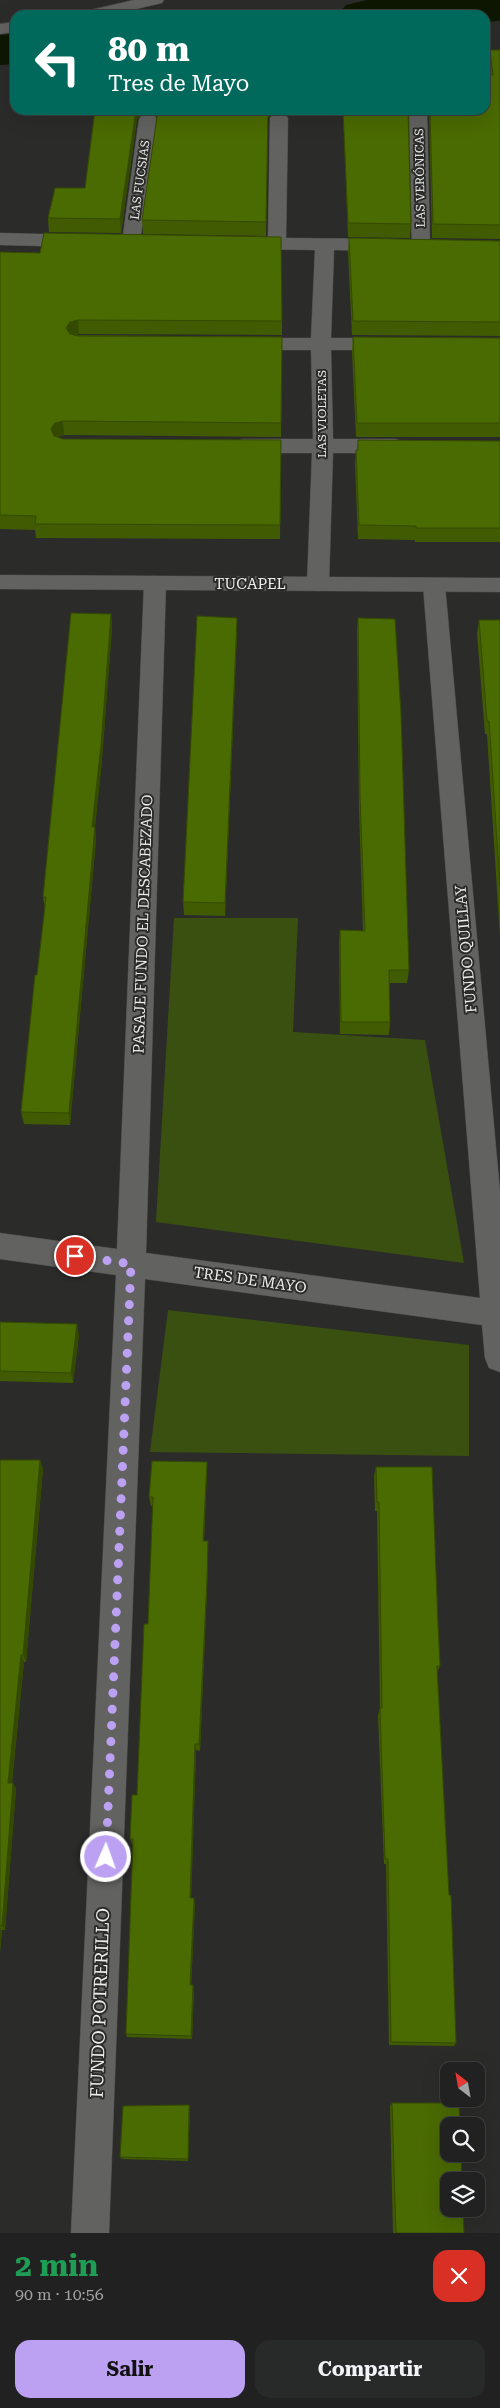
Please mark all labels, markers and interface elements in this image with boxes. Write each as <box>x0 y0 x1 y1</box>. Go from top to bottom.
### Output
text: 80 m <box>108 29 190 70</box>
icon: left <box>25 30 90 95</box>
text: Tres de Mayo <box>108 71 249 96</box>
street label: LAS VERÓNICAS <box>412 128 428 228</box>
street label: LAS FUCSIAS <box>127 139 153 221</box>
street label: LAS VIOLETAS <box>315 370 329 458</box>
street label: TUCAPEL <box>214 575 286 593</box>
street label: PASAJE FUNDO EL DESCABEZADO <box>129 794 157 1054</box>
street label: FUNDO QUILLAY <box>451 883 481 1014</box>
pin <box>54 1235 96 1277</box>
icon: arrive <box>61 1242 89 1270</box>
street label: TRES DE MAYO <box>192 1263 308 1297</box>
position arrow <box>79 1830 131 1882</box>
street label: FUNDO POTRERILLO <box>86 1908 113 2098</box>
north arrow <box>440 2062 485 2108</box>
map controls <box>440 2062 485 2217</box>
button: search <box>440 2117 485 2162</box>
button: layers <box>440 2172 485 2217</box>
text: 2 min <box>15 2248 98 2283</box>
button: close <box>433 2250 485 2302</box>
text: 90 m · 10:56 <box>15 2285 104 2304</box>
button: Salir <box>15 2340 245 2398</box>
button: Compartir <box>255 2340 485 2398</box>

